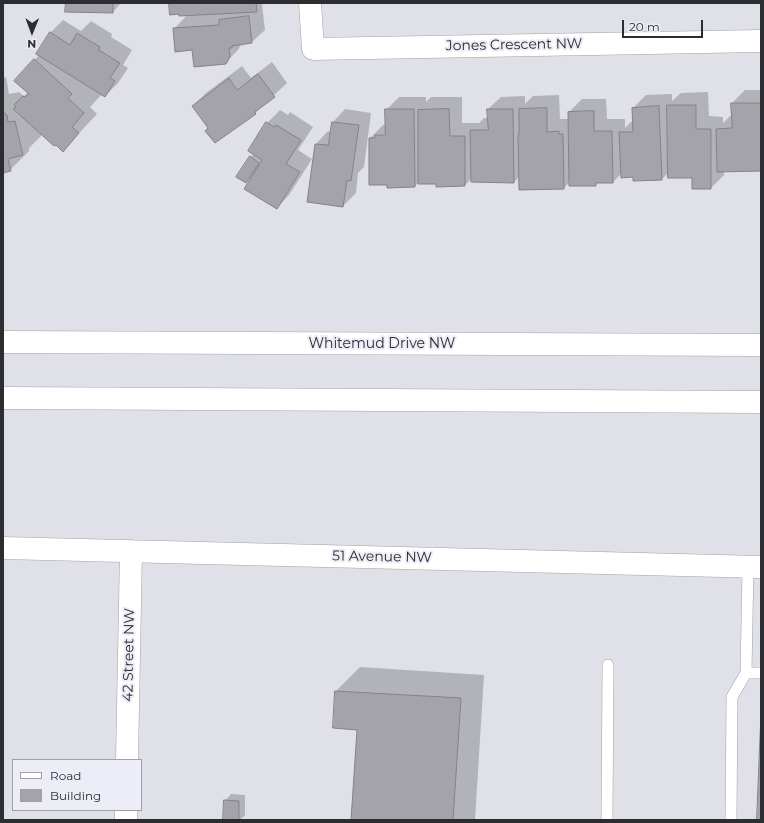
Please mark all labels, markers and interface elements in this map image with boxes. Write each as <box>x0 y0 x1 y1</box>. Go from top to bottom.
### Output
north arrow <box>12 12 52 52</box>
scale bar <box>624 12 705 38</box>
text: 20 m <box>629 19 660 34</box>
street label: Jones Crescent NW <box>446 35 582 55</box>
text: N <box>27 37 36 51</box>
street label: Whitemud Drive NW <box>309 336 455 352</box>
street label: 51 Avenue NW <box>332 548 432 566</box>
street label: 42 Street NW <box>120 608 138 702</box>
legend <box>12 759 142 811</box>
text: Road <box>50 768 81 783</box>
text: Building <box>50 788 101 803</box>

